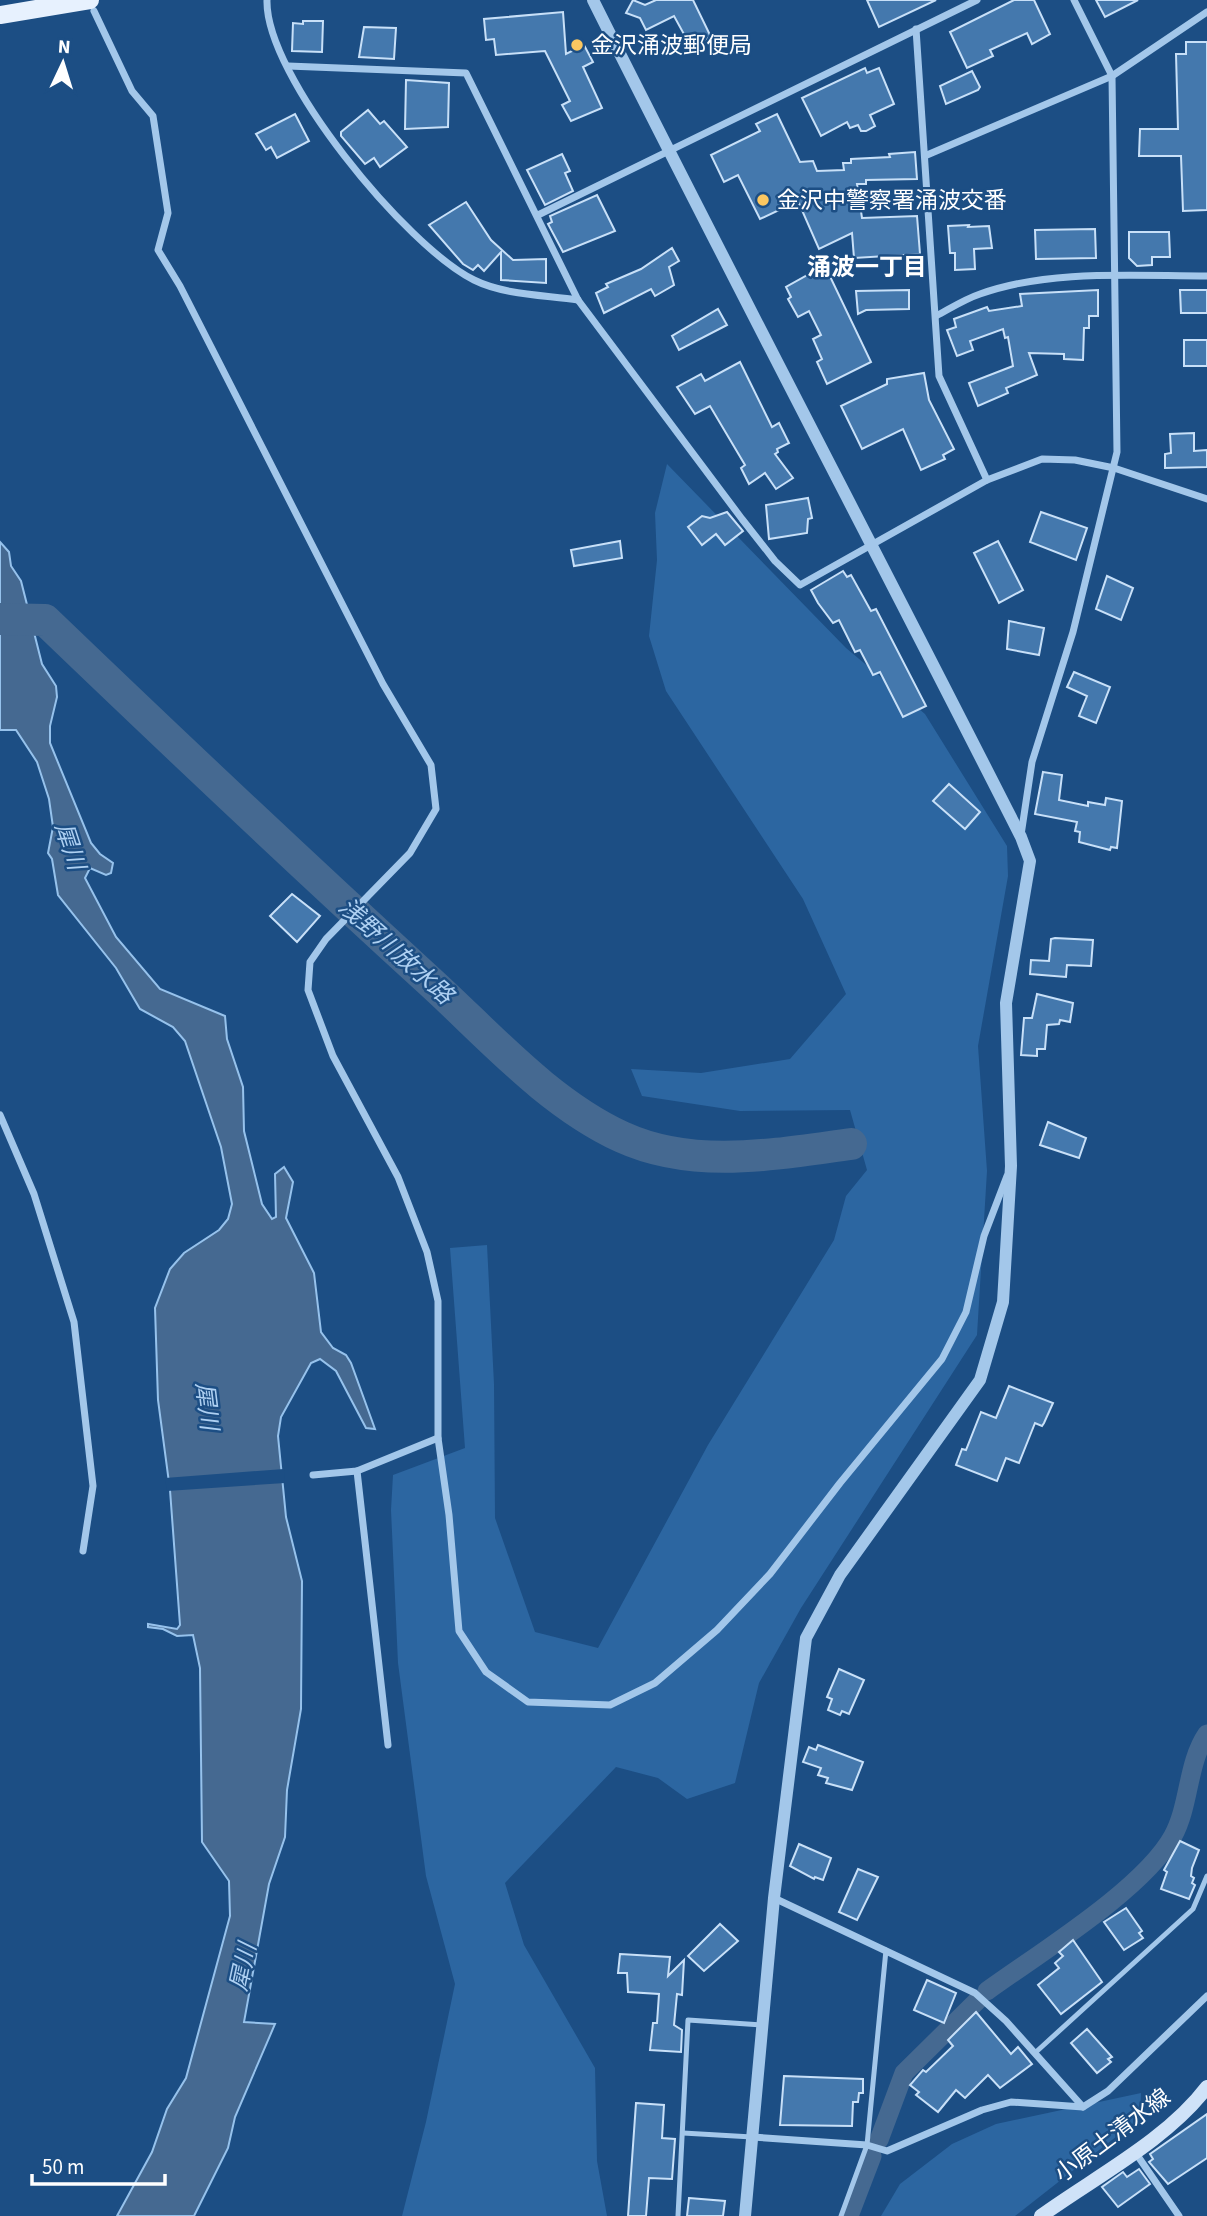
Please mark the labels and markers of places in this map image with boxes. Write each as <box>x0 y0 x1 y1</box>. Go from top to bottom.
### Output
place label: 金沢涌波郵便局 <box>591 29 752 62</box>
marker: 金沢涌波郵便局 <box>569 37 585 53</box>
place label: 金沢中警察署涌波交番 <box>777 184 1007 217</box>
marker: 金沢中警察署涌波交番 <box>755 192 771 208</box>

